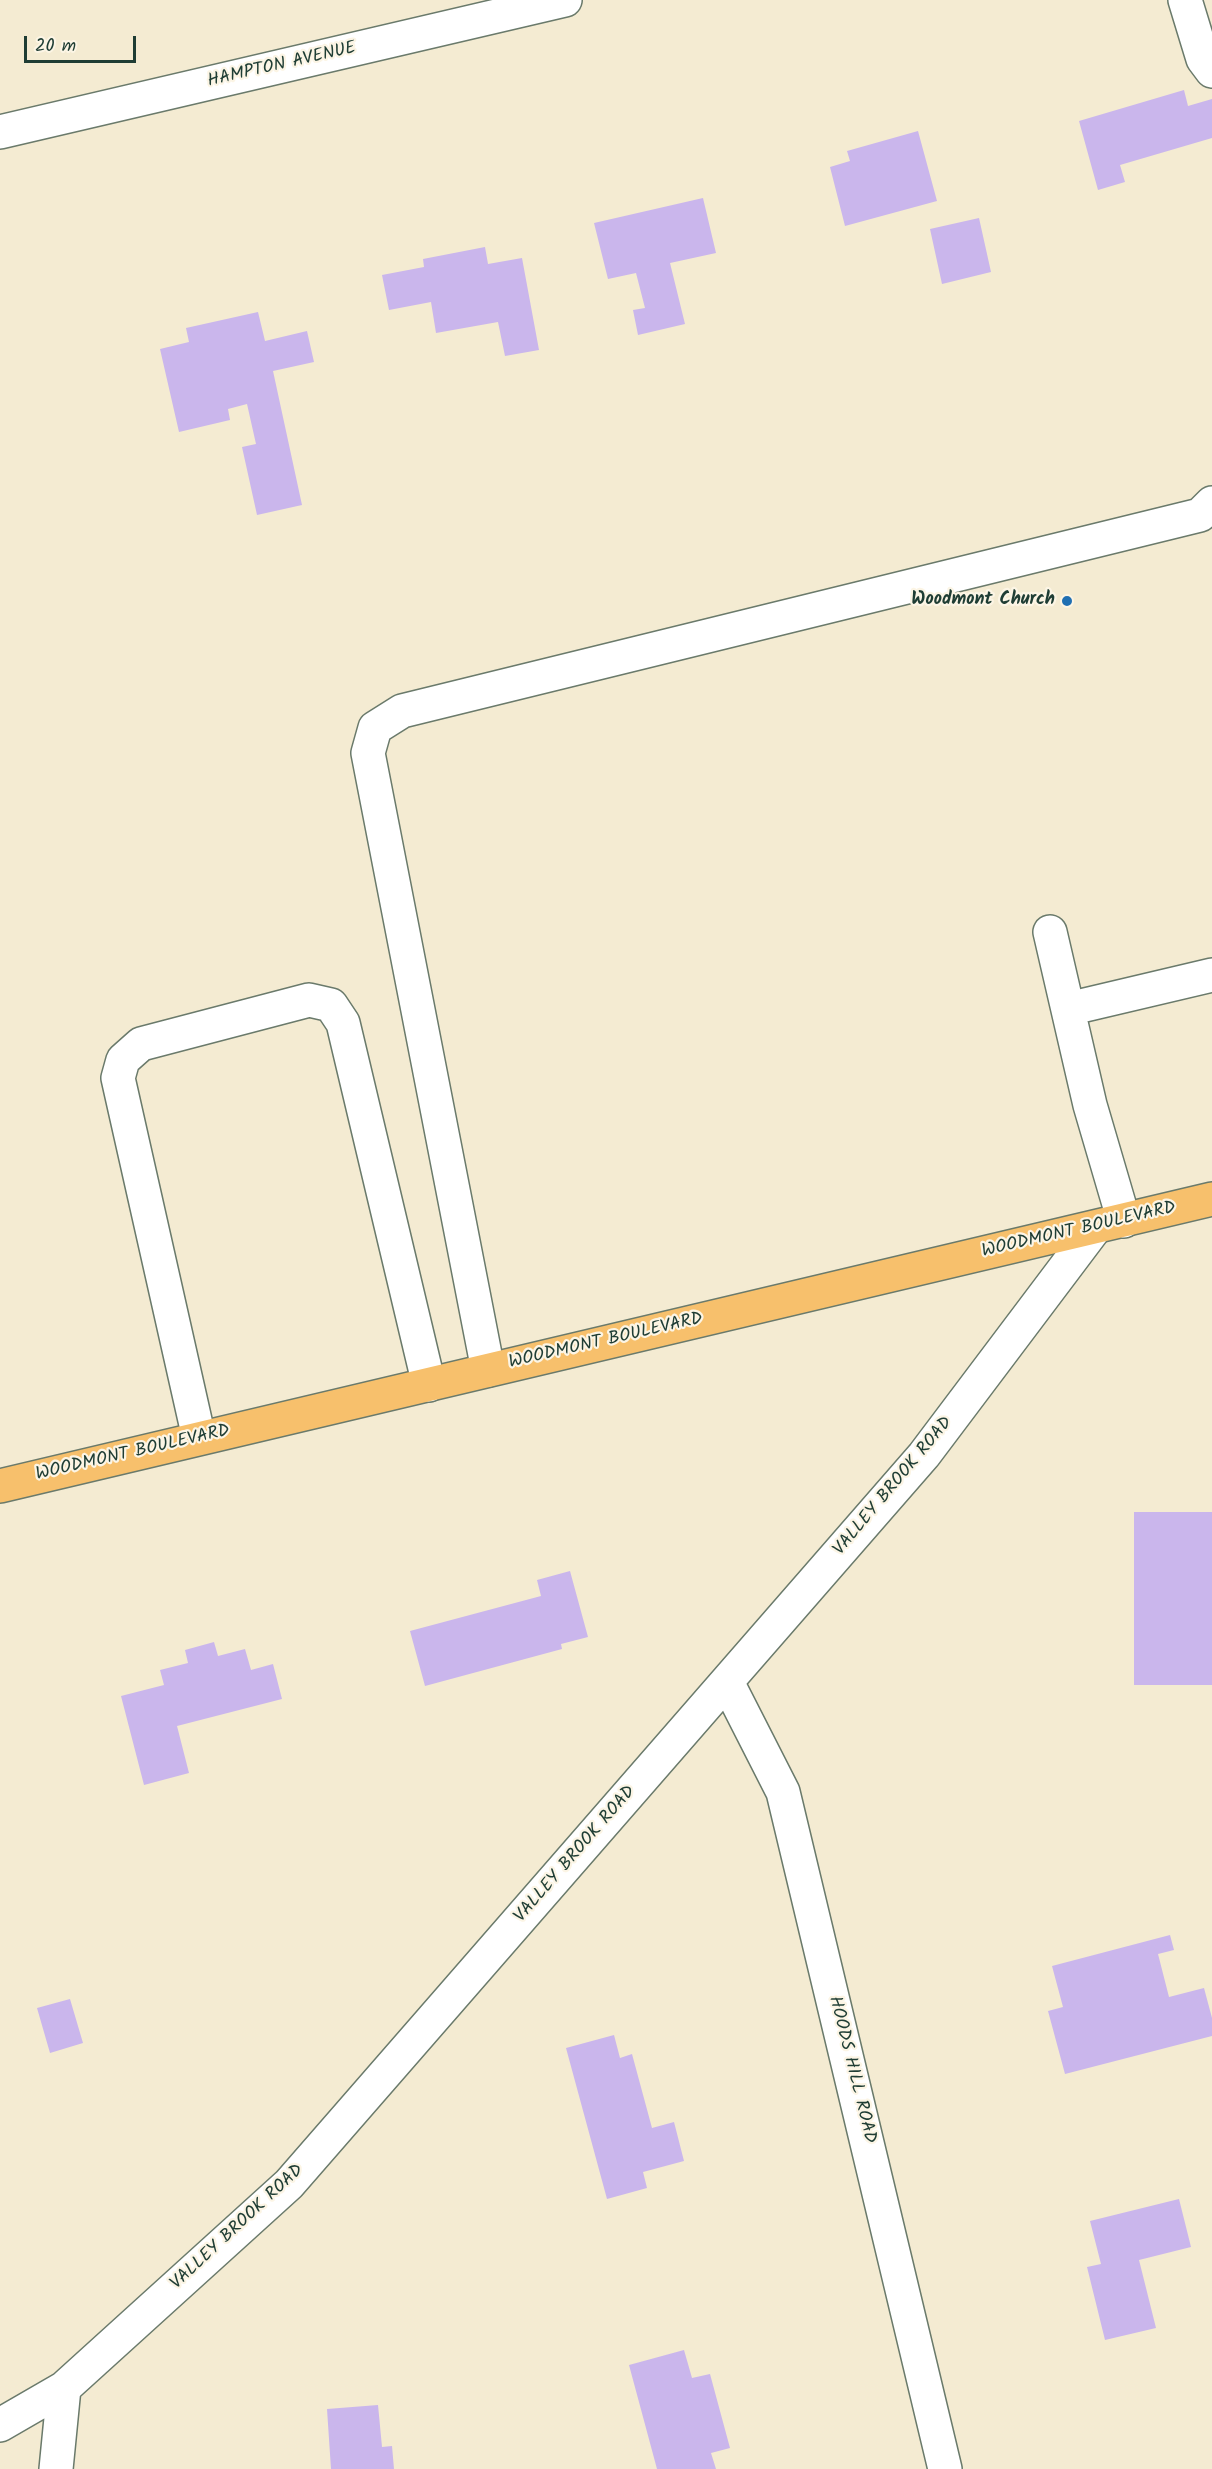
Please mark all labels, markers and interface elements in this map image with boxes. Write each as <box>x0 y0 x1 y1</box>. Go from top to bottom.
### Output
scale bar <box>27 24 140 62</box>
text: 20 m <box>35 32 76 61</box>
street label: HAMPTON AVENUE <box>206 38 358 94</box>
place label: Woodmont Church <box>911 590 1055 612</box>
marker: Woodmont Church <box>1060 594 1074 608</box>
street label: WOODMONT BOULEVARD <box>980 1198 1178 1264</box>
street label: WOODMONT BOULEVARD <box>507 1309 705 1375</box>
street label: VALLEY BROOK ROAD <box>830 1413 958 1561</box>
street label: WOODMONT BOULEVARD <box>34 1421 232 1487</box>
street label: VALLEY BROOK ROAD <box>511 1782 641 1928</box>
street label: HOODS HILL ROAD <box>822 1994 880 2146</box>
street label: VALLEY BROOK ROAD <box>167 2161 309 2295</box>

